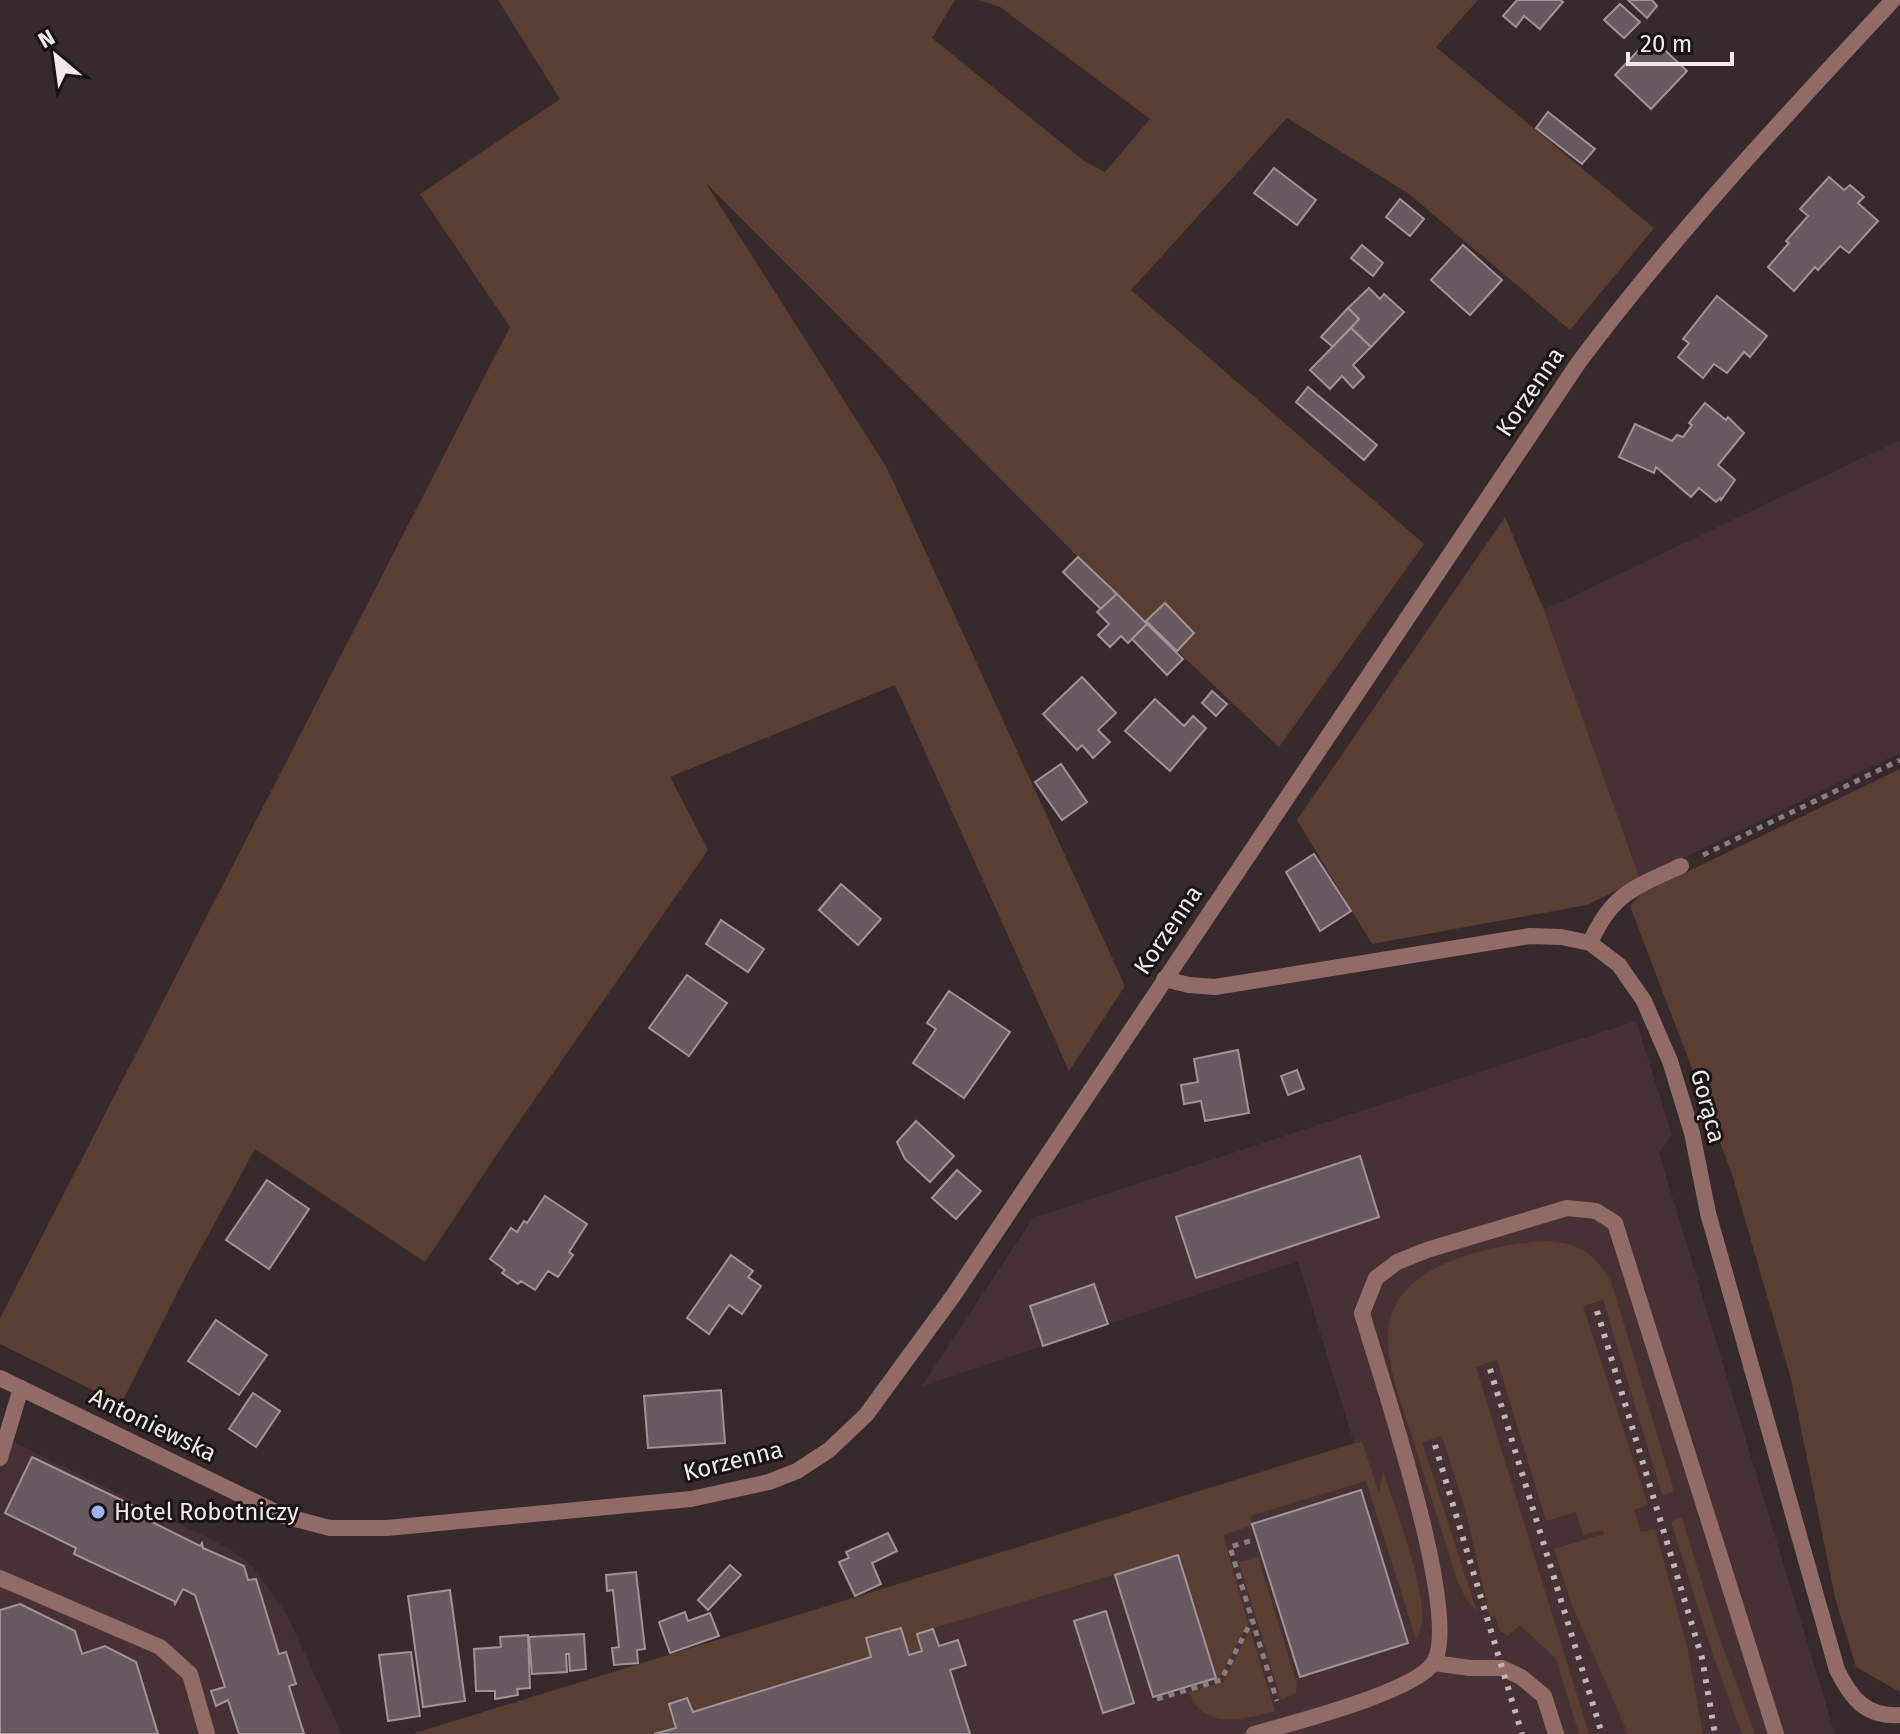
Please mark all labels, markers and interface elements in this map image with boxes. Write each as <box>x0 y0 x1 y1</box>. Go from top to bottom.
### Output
north arrow <box>16 16 96 96</box>
scale bar <box>1628 16 1732 66</box>
text: N <box>34 24 59 54</box>
text: 20 m <box>1640 30 1692 58</box>
street label: Korzenna <box>1490 342 1570 442</box>
street label: Korzenna <box>1128 880 1208 980</box>
street label: Gorąca <box>1685 1066 1731 1146</box>
street label: Antoniewska <box>85 1382 221 1468</box>
street label: Korzenna <box>680 1435 786 1487</box>
place label: Hotel Robotniczy <box>114 1498 299 1526</box>
marker: Hotel Robotniczy <box>89 1503 107 1521</box>

